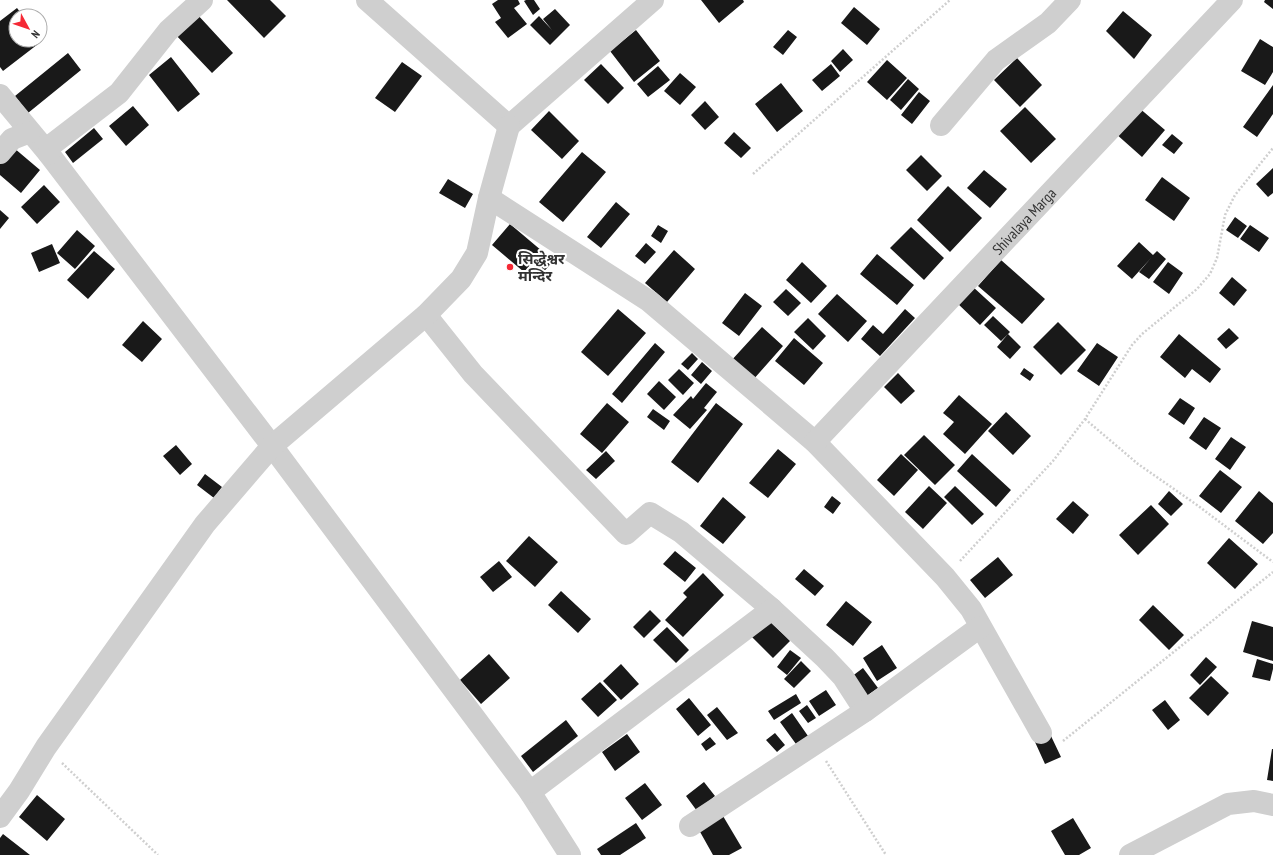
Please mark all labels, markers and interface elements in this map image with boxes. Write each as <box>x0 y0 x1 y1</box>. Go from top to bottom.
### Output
north arrow <box>8 8 48 48</box>
text: N <box>28 28 43 41</box>
street label: Shivalaya Marga <box>988 184 1060 258</box>
place label: सिद्धेश्वर मन्दिर <box>518 249 565 285</box>
marker: सिद्धेश्वर मन्दिर <box>505 262 515 272</box>

